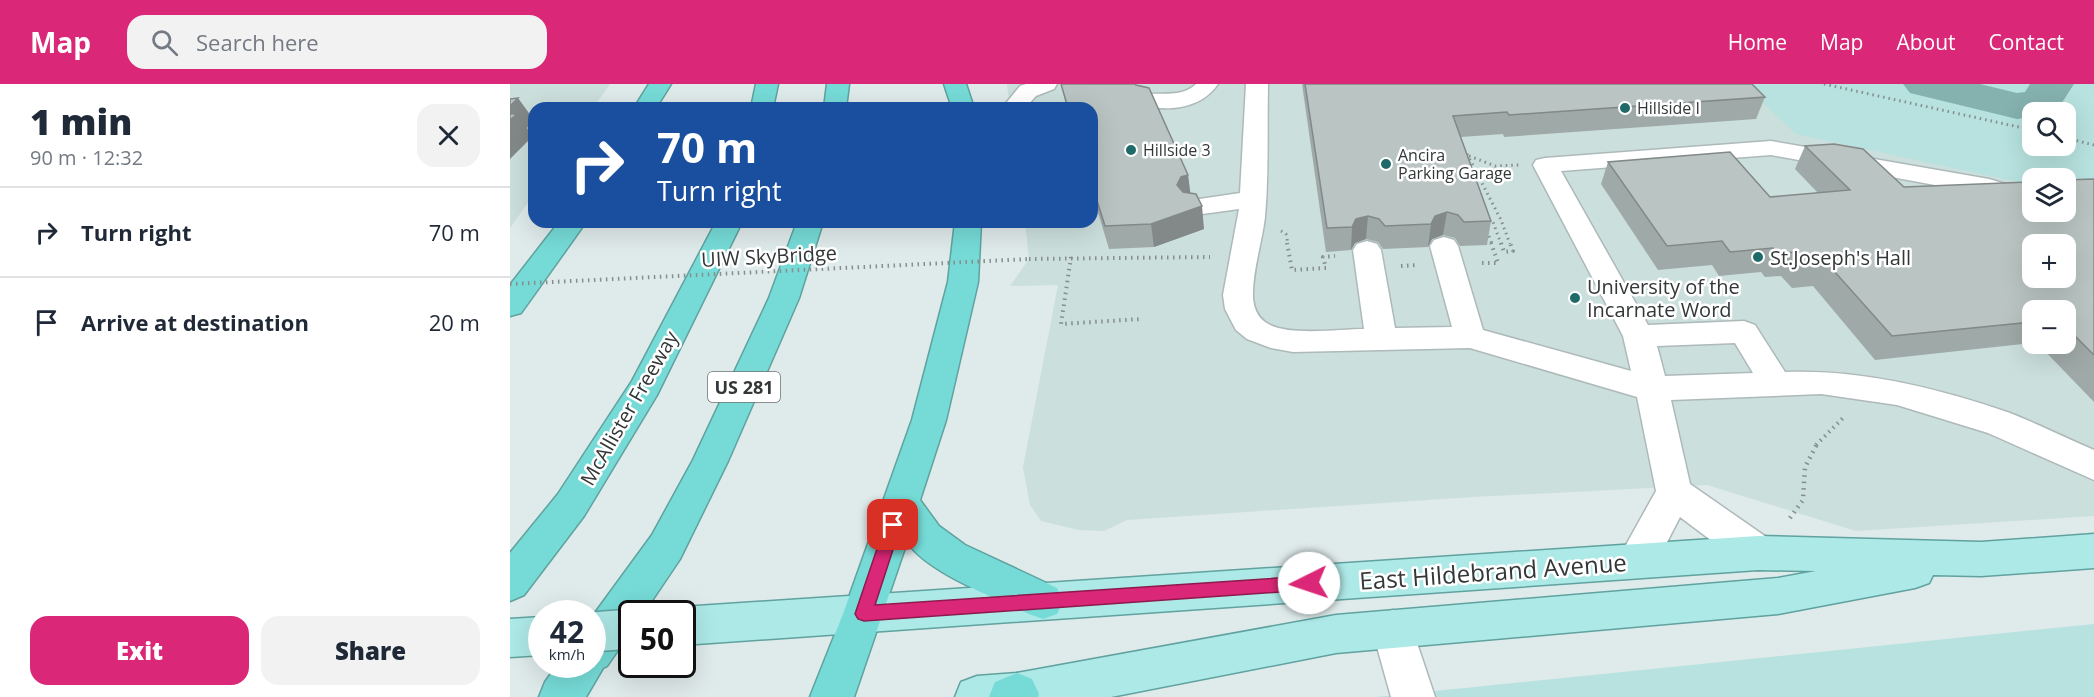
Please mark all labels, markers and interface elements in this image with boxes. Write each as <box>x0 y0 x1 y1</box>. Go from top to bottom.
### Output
search box <box>127 15 547 69</box>
text: Map <box>30 23 91 61</box>
icon: search <box>148 26 181 59</box>
text: Search here <box>196 27 319 57</box>
text: Home <box>1728 28 1787 56</box>
text: Map <box>1820 28 1863 56</box>
text: About <box>1896 28 1956 56</box>
text: Contact <box>1989 28 2064 56</box>
text: 1 min <box>30 97 132 146</box>
place label: Hillside I <box>1637 97 1700 119</box>
marker: Hillside I <box>1618 101 1632 115</box>
map controls <box>2022 102 2076 354</box>
button: search <box>2022 102 2076 156</box>
button: close <box>417 104 480 167</box>
text: 70 m <box>657 118 757 175</box>
icon: right <box>558 126 636 204</box>
place label: Hillside 3 <box>1143 139 1211 161</box>
marker: Hillside 3 <box>1124 143 1138 157</box>
text: 90 m · 12:32 <box>30 144 143 171</box>
place label: Ancira Parking Garage <box>1398 144 1512 184</box>
marker: Ancira Parking Garage <box>1379 157 1393 171</box>
button: layers <box>2022 168 2076 222</box>
text: Turn right <box>657 172 782 209</box>
icon: right <box>30 216 63 249</box>
text: Turn right <box>81 217 192 247</box>
text: 70 m <box>429 217 480 247</box>
button: + <box>2022 234 2076 288</box>
street label: UIW SkyBridge <box>700 239 838 273</box>
place label: St.Joseph's Hall <box>1770 244 1911 271</box>
marker: St.Joseph's Hall <box>1751 250 1765 264</box>
place label: University of the Incarnate Word <box>1587 273 1740 323</box>
marker: University of the Incarnate Word <box>1568 291 1582 305</box>
button: − <box>2022 300 2076 354</box>
icon: arrive <box>30 306 63 339</box>
text: Arrive at destination <box>81 307 309 337</box>
text: 20 m <box>429 307 480 337</box>
street label: McAllister Freeway <box>574 325 685 490</box>
road number: US 281 <box>708 372 780 402</box>
pin <box>867 499 918 550</box>
icon: arrive <box>876 508 909 541</box>
street label: East Hildebrand Avenue <box>1358 545 1628 597</box>
position arrow <box>1277 551 1341 615</box>
speed limit sign: 50 <box>618 600 696 678</box>
text: 42 <box>550 611 584 652</box>
button: Exit <box>30 616 249 685</box>
button: Share <box>261 616 480 685</box>
text: km/h <box>549 644 585 664</box>

